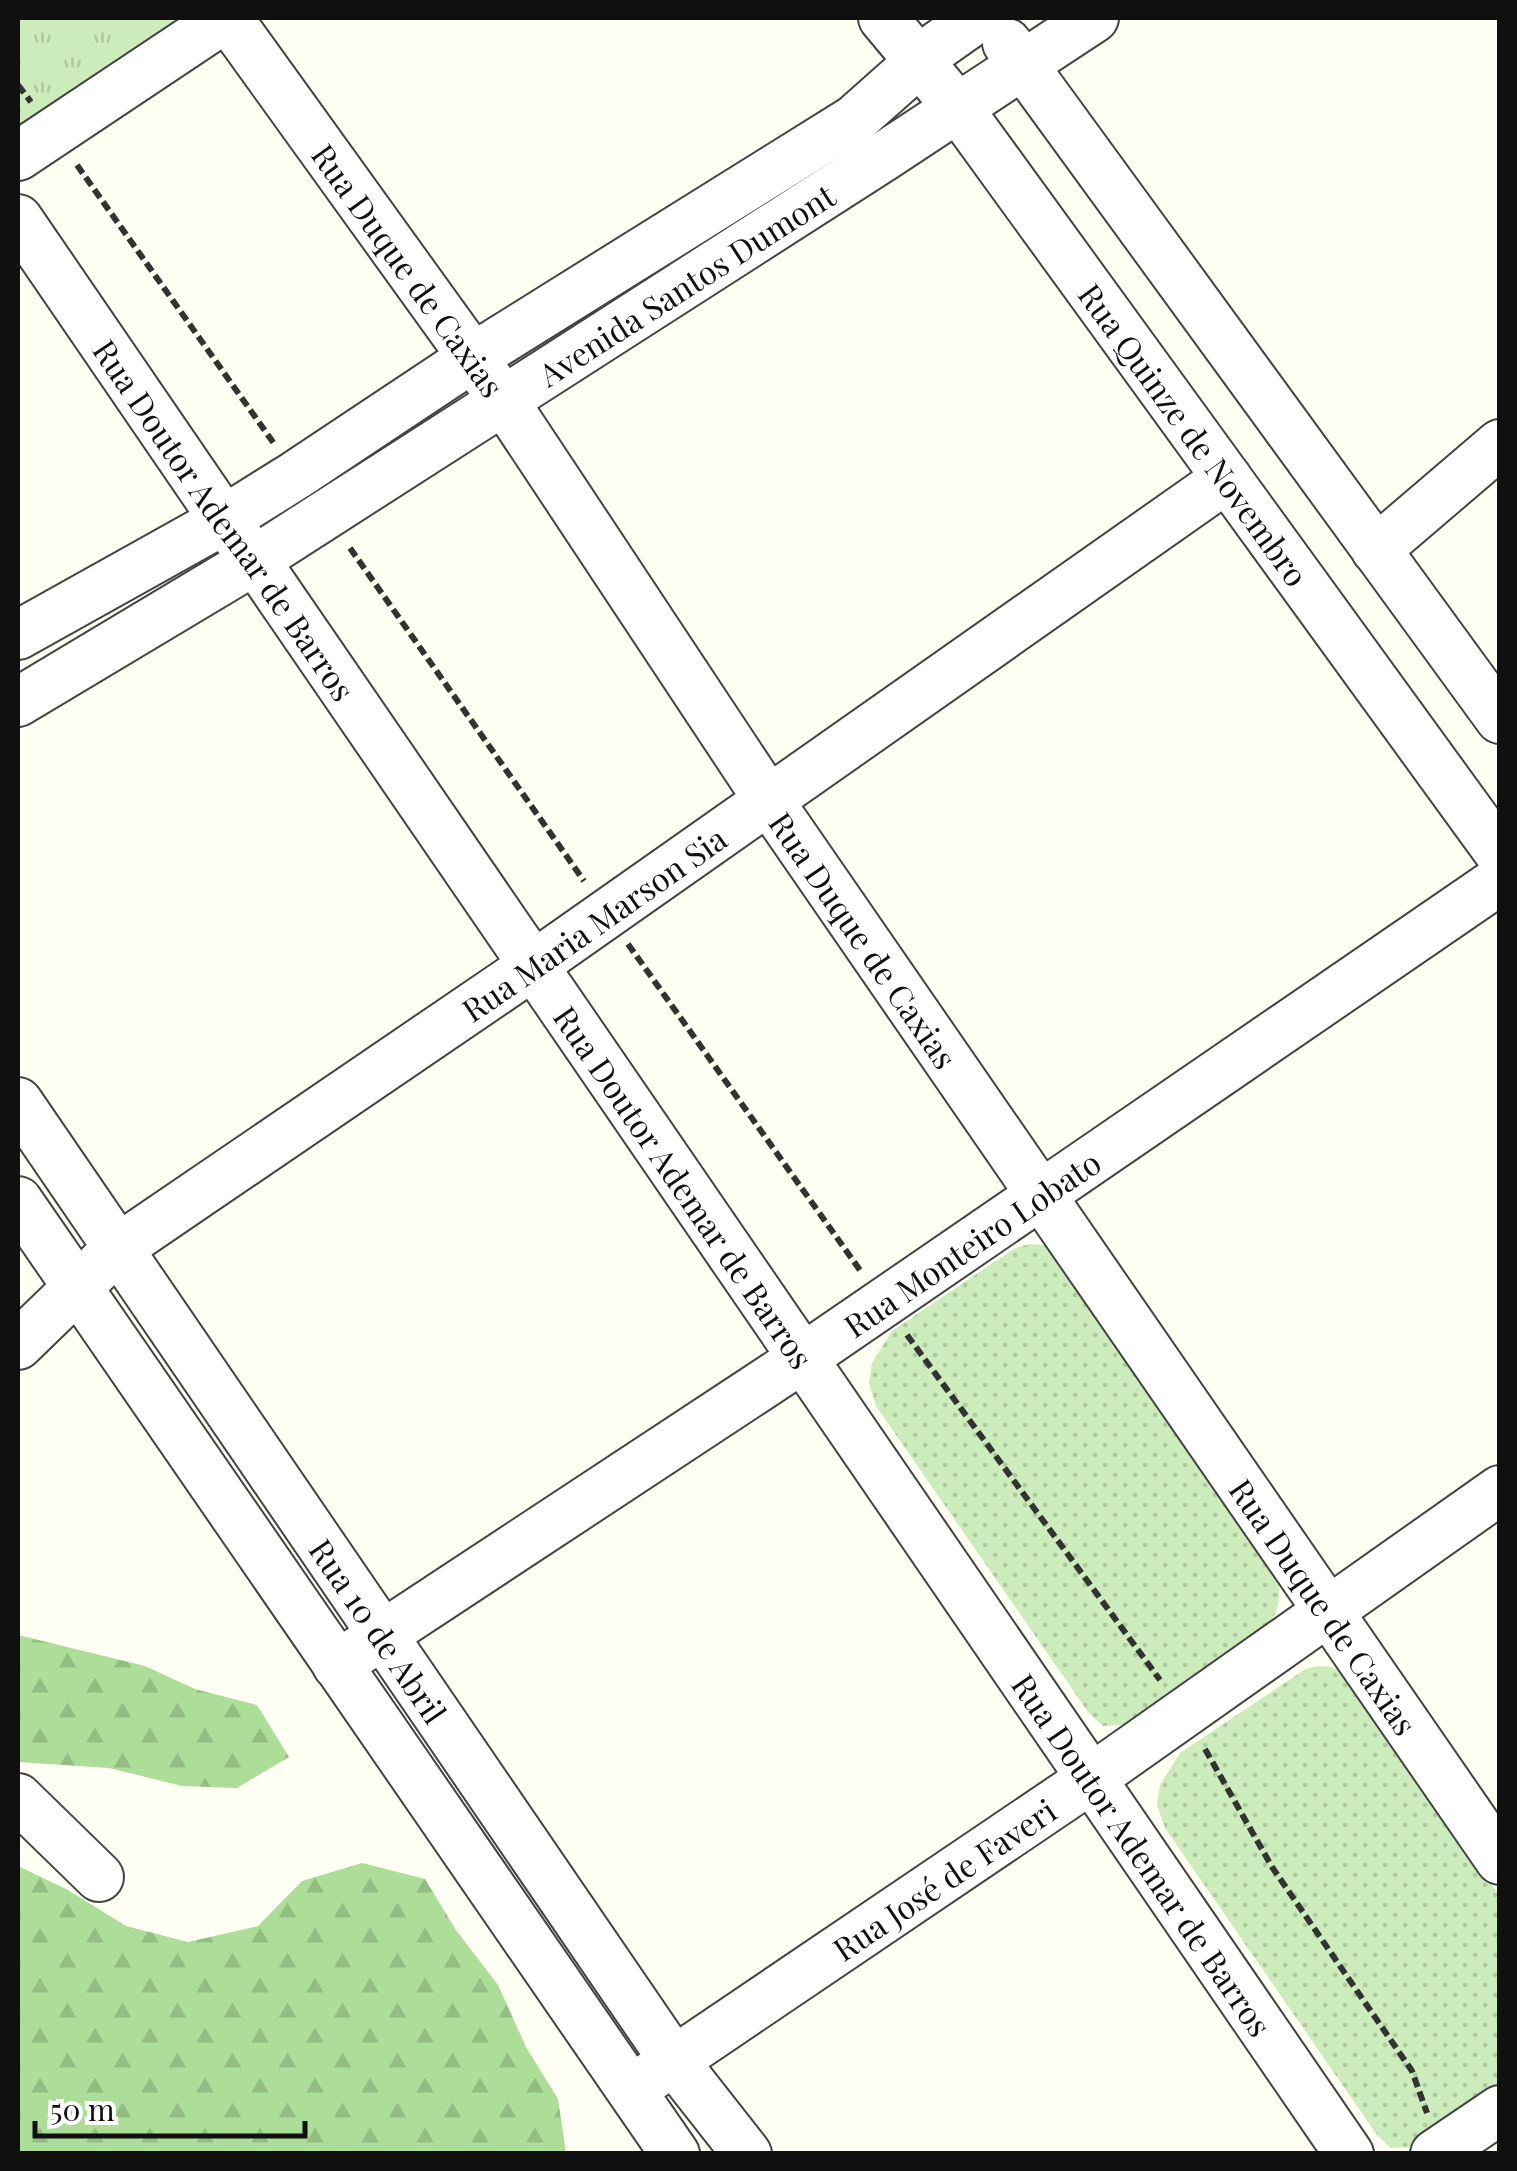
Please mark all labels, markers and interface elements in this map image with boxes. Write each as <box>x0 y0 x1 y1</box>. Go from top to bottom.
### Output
street label: Rua Duque de Caxias <box>303 134 515 405</box>
street label: Avenida Santos Dumont <box>528 172 843 395</box>
street label: Rua Quinze de Novembro <box>1070 274 1319 594</box>
street label: Rua Doutor Ademar de Barros <box>85 330 366 708</box>
street label: Rua Duque de Caxias <box>761 803 968 1076</box>
street label: Rua Maria Marson Sia <box>452 816 734 1030</box>
street label: Rua Doutor Ademar de Barros <box>545 997 824 1376</box>
street label: Rua Monteiro Lobato <box>834 1139 1108 1346</box>
street label: Rua Duque de Caxias <box>1221 1469 1428 1743</box>
street label: Rua 10 de Abril <box>301 1530 458 1731</box>
street label: Rua Doutor Ademar de Barros <box>1004 1664 1283 2044</box>
street label: Rua José de Faveri <box>824 1788 1063 1969</box>
scale bar <box>35 2076 305 2138</box>
text: 50 m <box>50 2089 115 2129</box>

